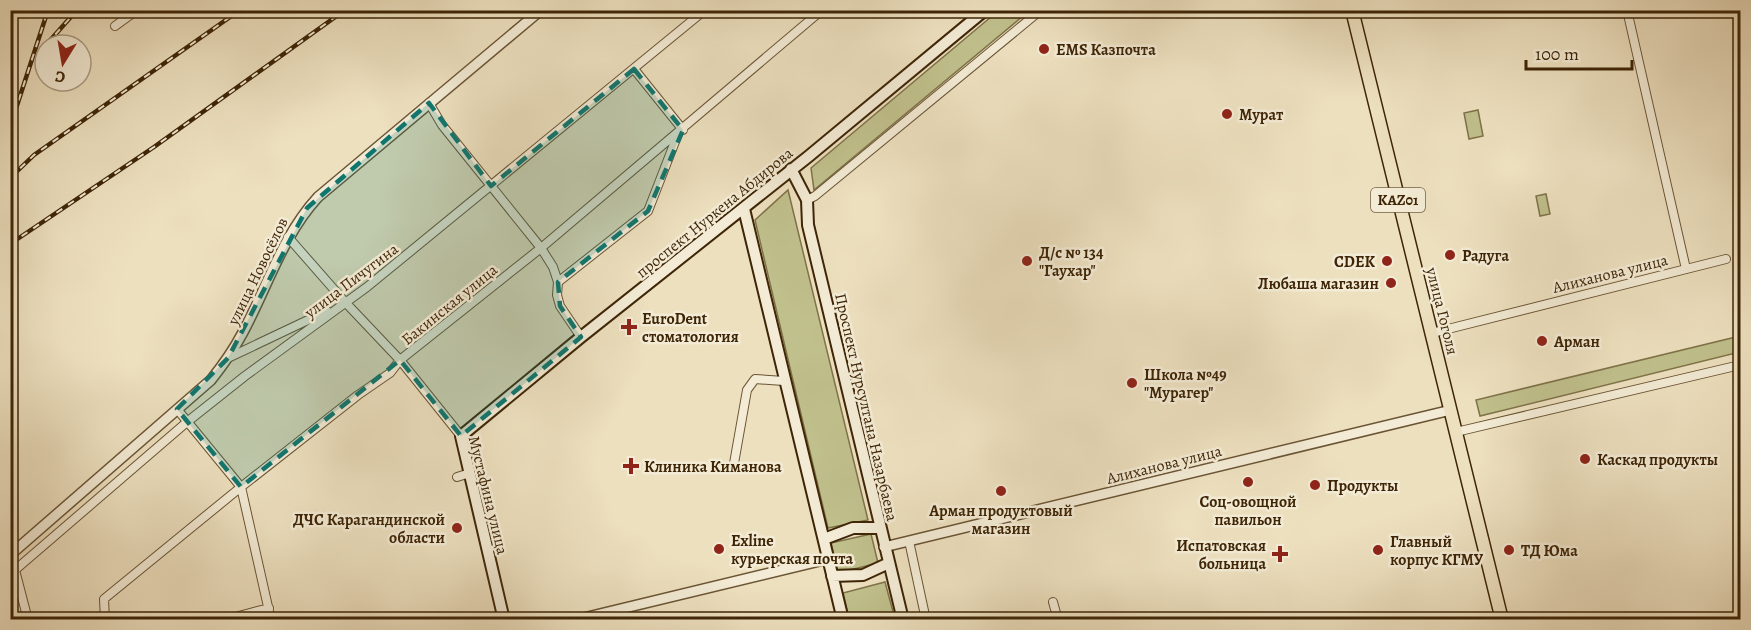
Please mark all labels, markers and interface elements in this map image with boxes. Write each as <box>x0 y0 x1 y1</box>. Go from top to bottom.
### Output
north arrow <box>33 33 93 93</box>
scale bar <box>1526 33 1632 71</box>
place label: EMS Казпочта <box>1056 39 1156 61</box>
marker: EMS Казпочта <box>1037 42 1051 56</box>
text: 100 m <box>1535 42 1579 66</box>
text: С <box>53 65 67 88</box>
place label: Мурат <box>1239 104 1284 126</box>
marker: Мурат <box>1220 107 1234 121</box>
street label: проспект Нуркена Абдирова <box>631 142 798 283</box>
road number: KАZ01 <box>1371 188 1425 212</box>
street label: улица Новосёлов <box>222 214 293 330</box>
street label: улица Пичугина <box>299 238 404 324</box>
place label: Д/с № 134 "Гаухар" <box>1039 242 1104 282</box>
place label: Радуга <box>1462 245 1509 267</box>
marker: Радуга <box>1443 248 1457 262</box>
street label: Алиханова улица <box>1549 249 1671 299</box>
place label: CDEK <box>1334 251 1375 273</box>
marker: Д/с № 134 "Гаухар" <box>1020 254 1034 268</box>
marker: CDEK <box>1380 254 1394 268</box>
street label: Бакинская улица <box>397 259 503 350</box>
street label: улица Гоголя <box>1420 264 1464 357</box>
place label: Любаша магазин <box>1258 273 1379 295</box>
marker: Любаша магазин <box>1384 276 1398 290</box>
street label: Проспект Нурсултана Назарбаева <box>829 291 903 524</box>
place label: EuroDent стоматология <box>642 308 739 348</box>
marker: EuroDent стоматология <box>620 318 638 336</box>
place label: Арман <box>1553 331 1600 353</box>
marker: Арман <box>1535 334 1549 348</box>
place label: Школа №49 "Мурагер" <box>1144 364 1227 404</box>
marker: Школа №49 "Мурагер" <box>1125 376 1139 390</box>
street label: Мустафина улица <box>463 434 514 557</box>
street label: Алиханова улица <box>1103 440 1225 490</box>
place label: Каскад продукты <box>1597 449 1718 471</box>
marker: Каскад продукты <box>1578 452 1592 466</box>
place label: Клиника Киманова <box>644 456 782 478</box>
marker: Клиника Киманова <box>622 457 640 475</box>
marker: Соц-овощной павильон <box>1241 475 1255 489</box>
place label: Продукты <box>1327 475 1398 497</box>
marker: Продукты <box>1308 478 1322 492</box>
marker: Арман продуктовый магазин <box>994 484 1008 498</box>
place label: Соц-овощной павильон <box>1200 491 1296 531</box>
place label: Арман продуктовый магазин <box>928 500 1073 540</box>
place label: ДЧС Карагандинской области <box>293 509 445 549</box>
marker: ДЧС Карагандинской области <box>450 521 464 535</box>
place label: Exline курьерская почта <box>731 530 854 570</box>
place label: Главный корпус КГМУ <box>1390 531 1484 571</box>
place label: Испатовская больница <box>1176 535 1266 575</box>
place label: ТД Юма <box>1521 540 1578 562</box>
marker: Exline курьерская почта <box>712 542 726 556</box>
marker: Главный корпус КГМУ <box>1371 543 1385 557</box>
marker: ТД Юма <box>1502 543 1516 557</box>
marker: Испатовская больница <box>1271 545 1289 563</box>

